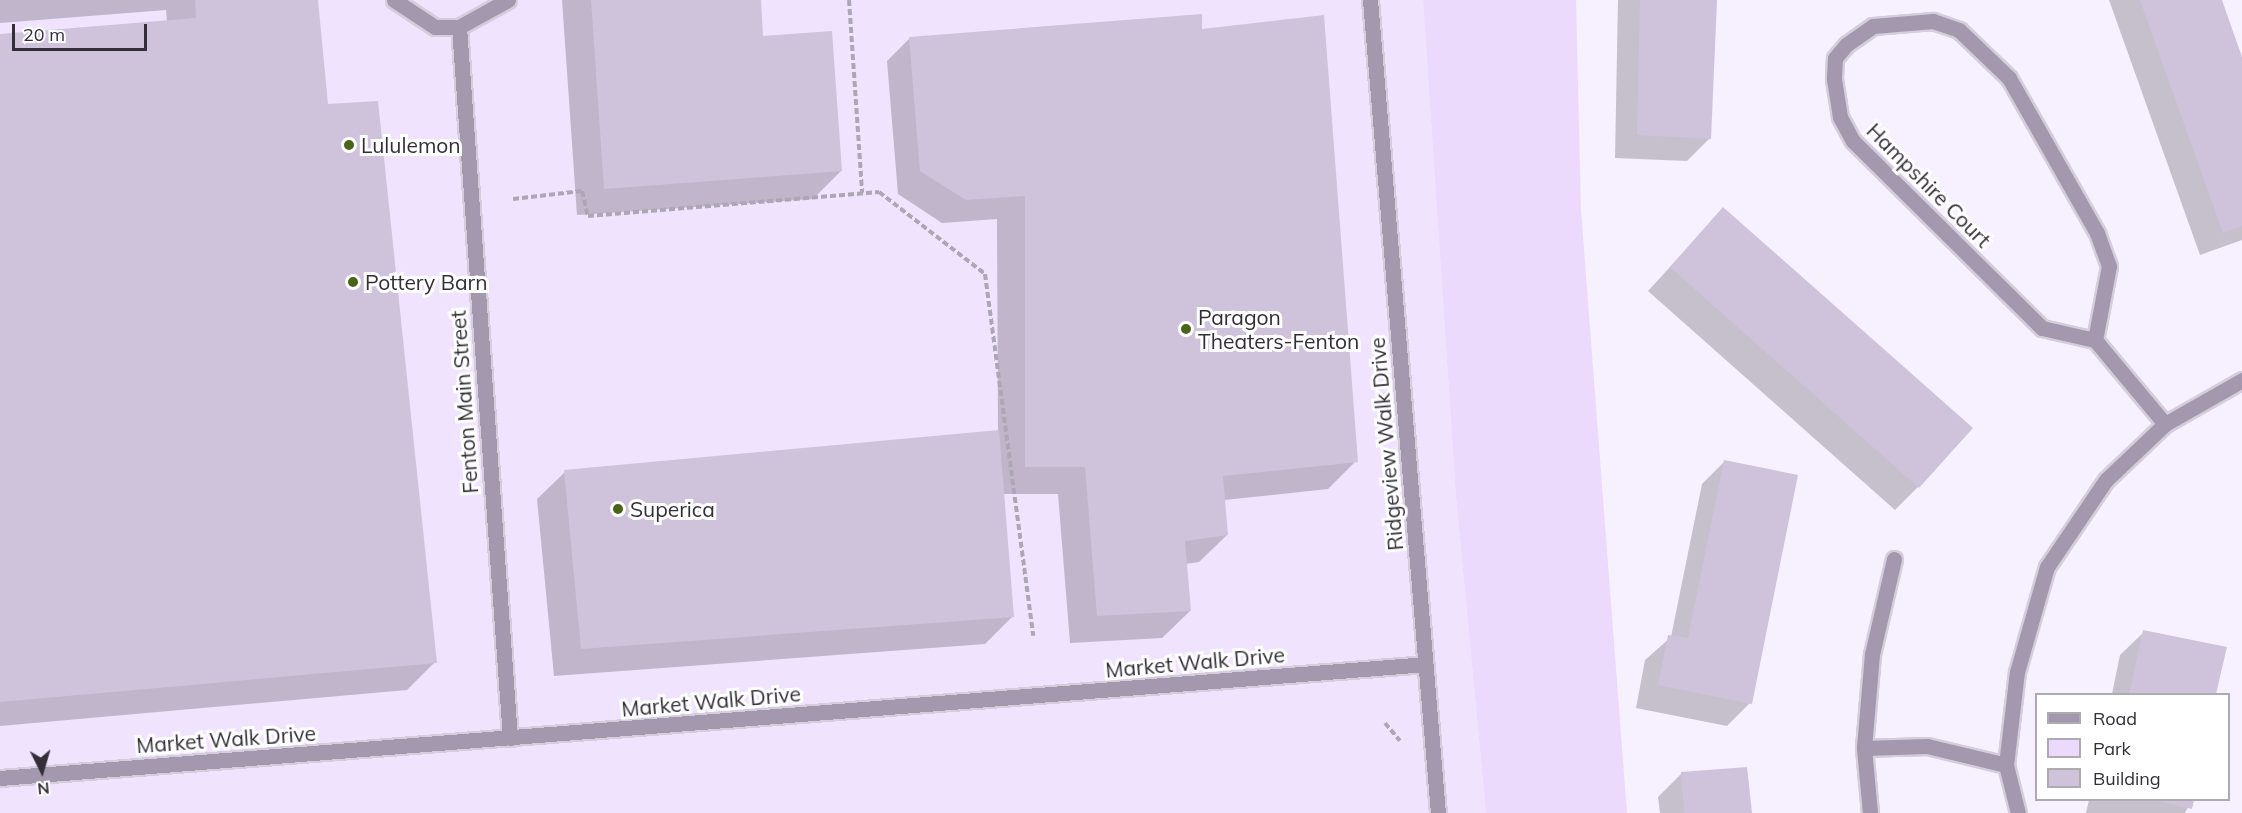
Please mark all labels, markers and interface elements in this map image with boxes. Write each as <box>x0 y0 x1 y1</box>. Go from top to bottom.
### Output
scale bar <box>15 12 150 50</box>
text: 20 m <box>23 23 65 46</box>
street label: Hampshire Court <box>1862 118 1996 252</box>
place label: Lululemon <box>361 132 461 158</box>
marker: Lululemon <box>342 138 356 152</box>
place label: Pottery Barn <box>365 269 488 295</box>
marker: Pottery Barn <box>346 275 360 289</box>
place label: Paragon Theaters-Fenton <box>1198 304 1359 354</box>
street label: Fenton Main Street <box>445 310 483 494</box>
marker: Paragon Theaters-Fenton <box>1179 322 1193 336</box>
street label: Ridgeview Walk Drive <box>1364 336 1408 552</box>
place label: Superica <box>630 496 715 522</box>
marker: Superica <box>611 502 625 516</box>
street label: Market Walk Drive <box>1104 642 1286 682</box>
street label: Market Walk Drive <box>620 681 802 721</box>
legend <box>2035 693 2230 801</box>
text: Road <box>2093 707 2137 730</box>
street label: Market Walk Drive <box>135 720 317 758</box>
text: Park <box>2093 737 2131 760</box>
north arrow <box>12 741 72 801</box>
text: Building <box>2093 767 2161 790</box>
text: N <box>37 778 50 799</box>

